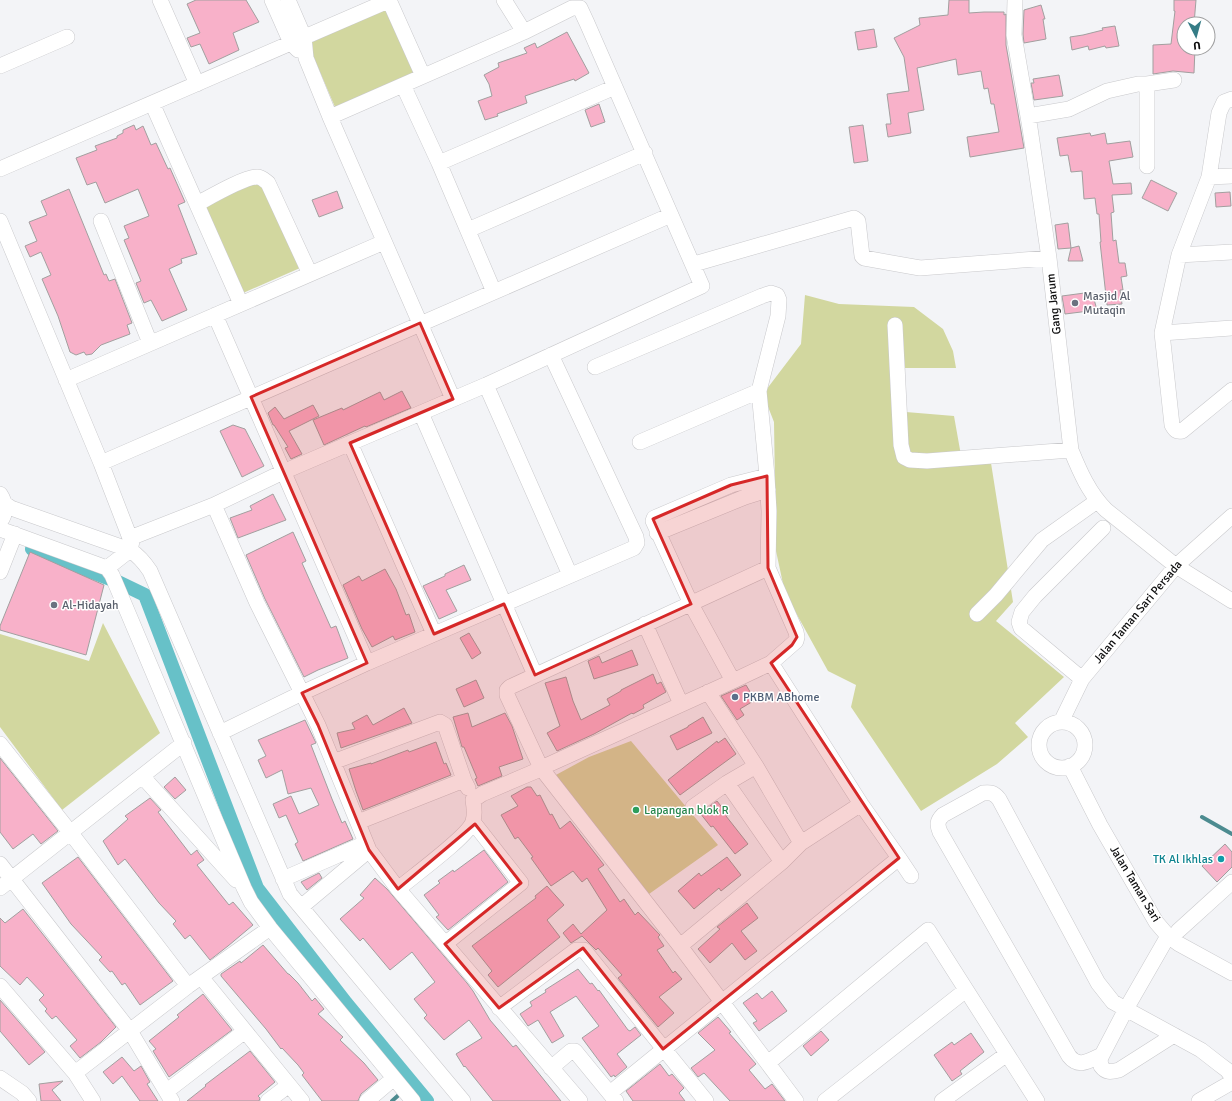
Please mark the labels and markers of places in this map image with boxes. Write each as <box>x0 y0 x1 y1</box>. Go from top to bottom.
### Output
place label: Masjid Al Mutaqin <box>1083 289 1131 318</box>
marker: Masjid Al Mutaqin <box>1070 298 1080 308</box>
place label: Al-Hidayah <box>62 598 119 613</box>
marker: Al-Hidayah <box>49 600 59 610</box>
place label: PKBM ABhome <box>743 690 819 705</box>
marker: PKBM ABhome <box>730 692 740 702</box>
place label: Lapangan blok R <box>644 803 729 818</box>
marker: Lapangan blok R <box>631 805 641 815</box>
place label: TK Al Ikhlas <box>1153 852 1213 867</box>
marker: TK Al Ikhlas <box>1216 854 1226 864</box>

